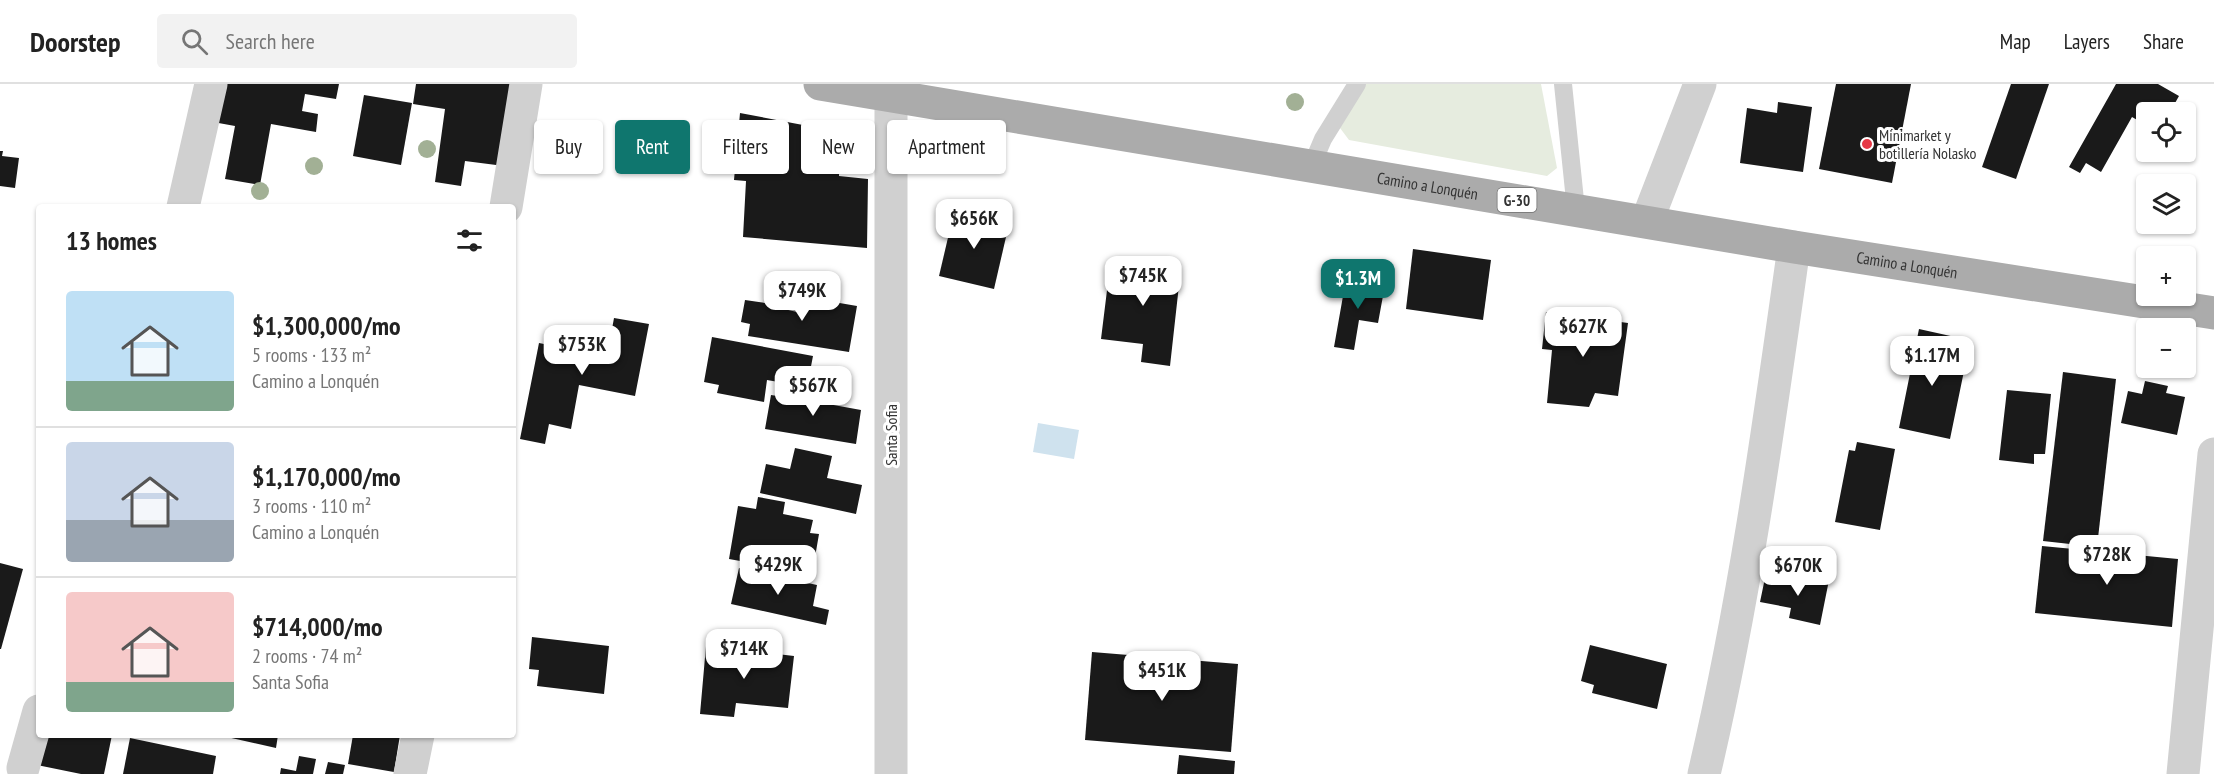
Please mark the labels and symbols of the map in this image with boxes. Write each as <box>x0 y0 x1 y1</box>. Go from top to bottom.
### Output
place label: Minimarket y botillería Nolasko <box>1879 125 1977 163</box>
marker: Minimarket y botillería Nolasko <box>1860 137 1874 151</box>
street label: Camino a Lonquén <box>1376 167 1480 204</box>
road number: G-30 <box>1498 188 1537 212</box>
pin: $656K <box>932 199 1016 250</box>
street label: Camino a Lonquén <box>1855 247 1959 283</box>
pin: $745K <box>1101 256 1185 307</box>
pin: $1.3M <box>1316 259 1400 310</box>
pin: $749K <box>760 271 844 322</box>
pin: $627K <box>1541 307 1625 358</box>
pin: $753K <box>540 325 624 376</box>
pin: $1.17M <box>1883 336 1981 387</box>
pin: $567K <box>771 366 855 417</box>
street label: Santa Sofia <box>881 404 901 466</box>
pin: $728K <box>2065 535 2149 586</box>
pin: $429K <box>736 545 820 596</box>
pin: $670K <box>1756 546 1840 597</box>
pin: $714K <box>702 629 786 680</box>
pin: $451K <box>1120 651 1204 702</box>

